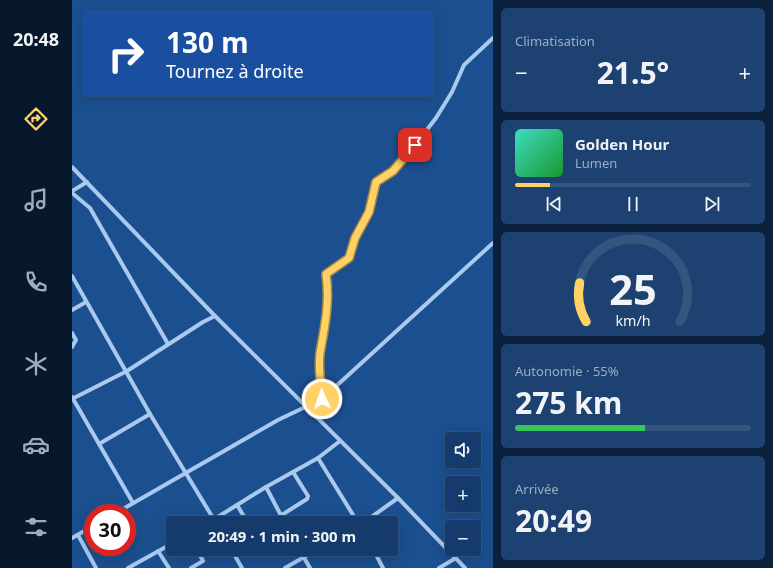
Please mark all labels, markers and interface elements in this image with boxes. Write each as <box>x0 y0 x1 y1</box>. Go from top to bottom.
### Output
text: 130 m <box>166 23 249 61</box>
text: 20:48 <box>13 27 59 51</box>
icon: right <box>100 28 152 80</box>
text: Climatisation <box>515 32 595 50</box>
text: 21.5° <box>597 52 669 93</box>
text: − <box>515 57 528 87</box>
text: + <box>738 57 751 87</box>
text: Tournez à droite <box>166 59 304 83</box>
icon: directions <box>22 105 50 133</box>
pin <box>398 128 432 162</box>
icon: arrive <box>404 134 426 156</box>
text: Golden Hour <box>575 134 669 154</box>
text: Lumen <box>575 154 617 172</box>
icon: music <box>22 186 50 214</box>
icon: previous <box>543 193 565 215</box>
icon: pause <box>622 193 644 215</box>
icon: next <box>701 193 723 215</box>
text: 25 <box>609 261 657 317</box>
icon: phone <box>22 268 50 296</box>
text: km/h <box>615 311 651 330</box>
icon: climate <box>22 350 50 378</box>
text: Autonomie · 55% <box>515 362 619 380</box>
position arrow <box>301 378 343 420</box>
text: 275 km <box>515 382 622 423</box>
icon: car <box>22 431 50 459</box>
map controls <box>445 432 481 556</box>
button: sound <box>445 432 481 468</box>
button: + <box>445 476 481 512</box>
text: Arrivée <box>515 480 559 498</box>
text: 20:49 <box>515 500 592 541</box>
speed limit sign: 30 <box>84 504 136 556</box>
icon: filters <box>22 513 50 541</box>
button: − <box>445 520 481 556</box>
text: 20:49 · 1 min · 300 m <box>208 526 356 546</box>

